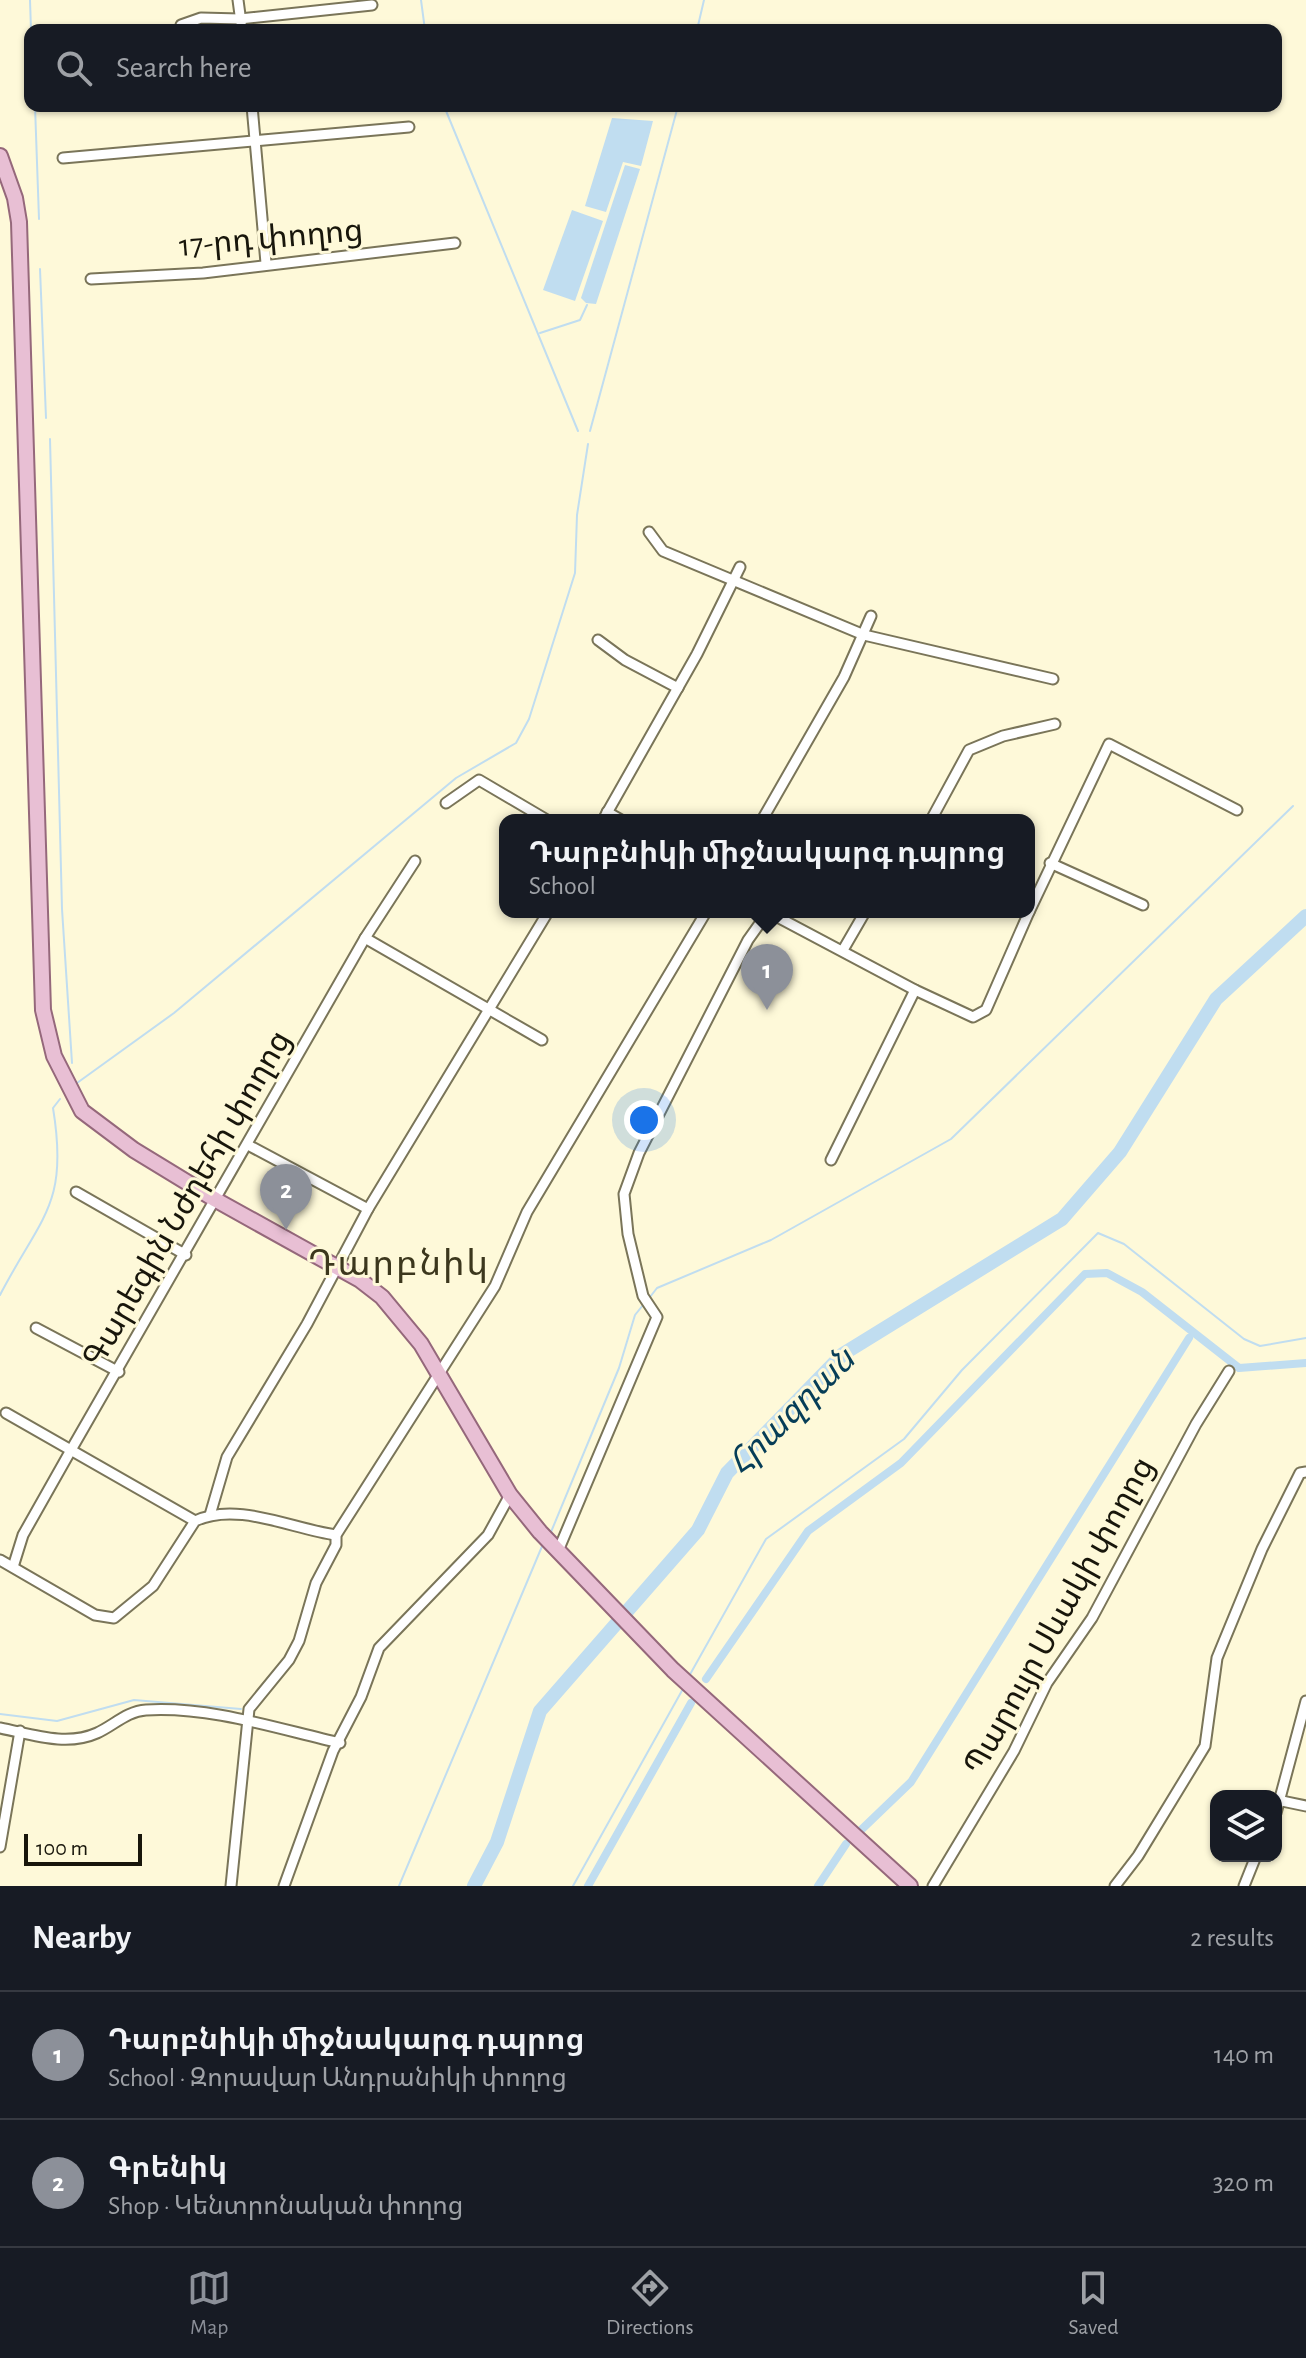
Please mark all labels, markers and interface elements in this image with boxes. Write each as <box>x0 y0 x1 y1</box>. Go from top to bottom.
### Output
search box <box>24 24 1282 112</box>
icon: search <box>52 46 96 90</box>
text: Search here <box>116 53 252 83</box>
street label: 17-րդ փողոց <box>178 214 365 264</box>
popup <box>499 814 1035 918</box>
text: Դարբնիկի միջնակարգ դպրոց <box>529 838 1005 868</box>
text: School <box>529 873 596 899</box>
pin: 1 <box>741 944 793 1010</box>
street label: Գարեգին Նժդեհի փողոց <box>77 1025 298 1374</box>
your location <box>624 1100 664 1140</box>
pin: 2 <box>260 1164 312 1230</box>
district label: Դարբնիկ <box>308 1246 490 1283</box>
water label: Հրազդան <box>722 1341 864 1483</box>
street label: Պարույր Սևակի փողոց <box>958 1452 1161 1781</box>
map controls <box>1210 1790 1282 1862</box>
button: layers <box>1210 1790 1282 1862</box>
scale bar <box>24 1830 142 1866</box>
text: 100 m <box>36 1837 88 1859</box>
text: Nearby <box>32 1921 131 1955</box>
text: 2 results <box>1190 1925 1274 1951</box>
text: Դարբնիկի միջնակարգ դպրոց <box>108 2025 585 2055</box>
text: 1 <box>53 2042 63 2068</box>
text: 140 m <box>1214 2042 1274 2068</box>
text: School · Զորավար Անդրանիկի փողոց <box>108 2065 567 2091</box>
text: Գրենիկ <box>108 2153 227 2183</box>
text: 2 <box>52 2170 64 2196</box>
text: 320 m <box>1213 2170 1274 2196</box>
text: Shop · Կենտրոնական փողոց <box>108 2193 463 2219</box>
tab: Map <box>187 2266 231 2340</box>
tab: Directions <box>606 2266 694 2340</box>
tab: Saved <box>1068 2266 1119 2340</box>

